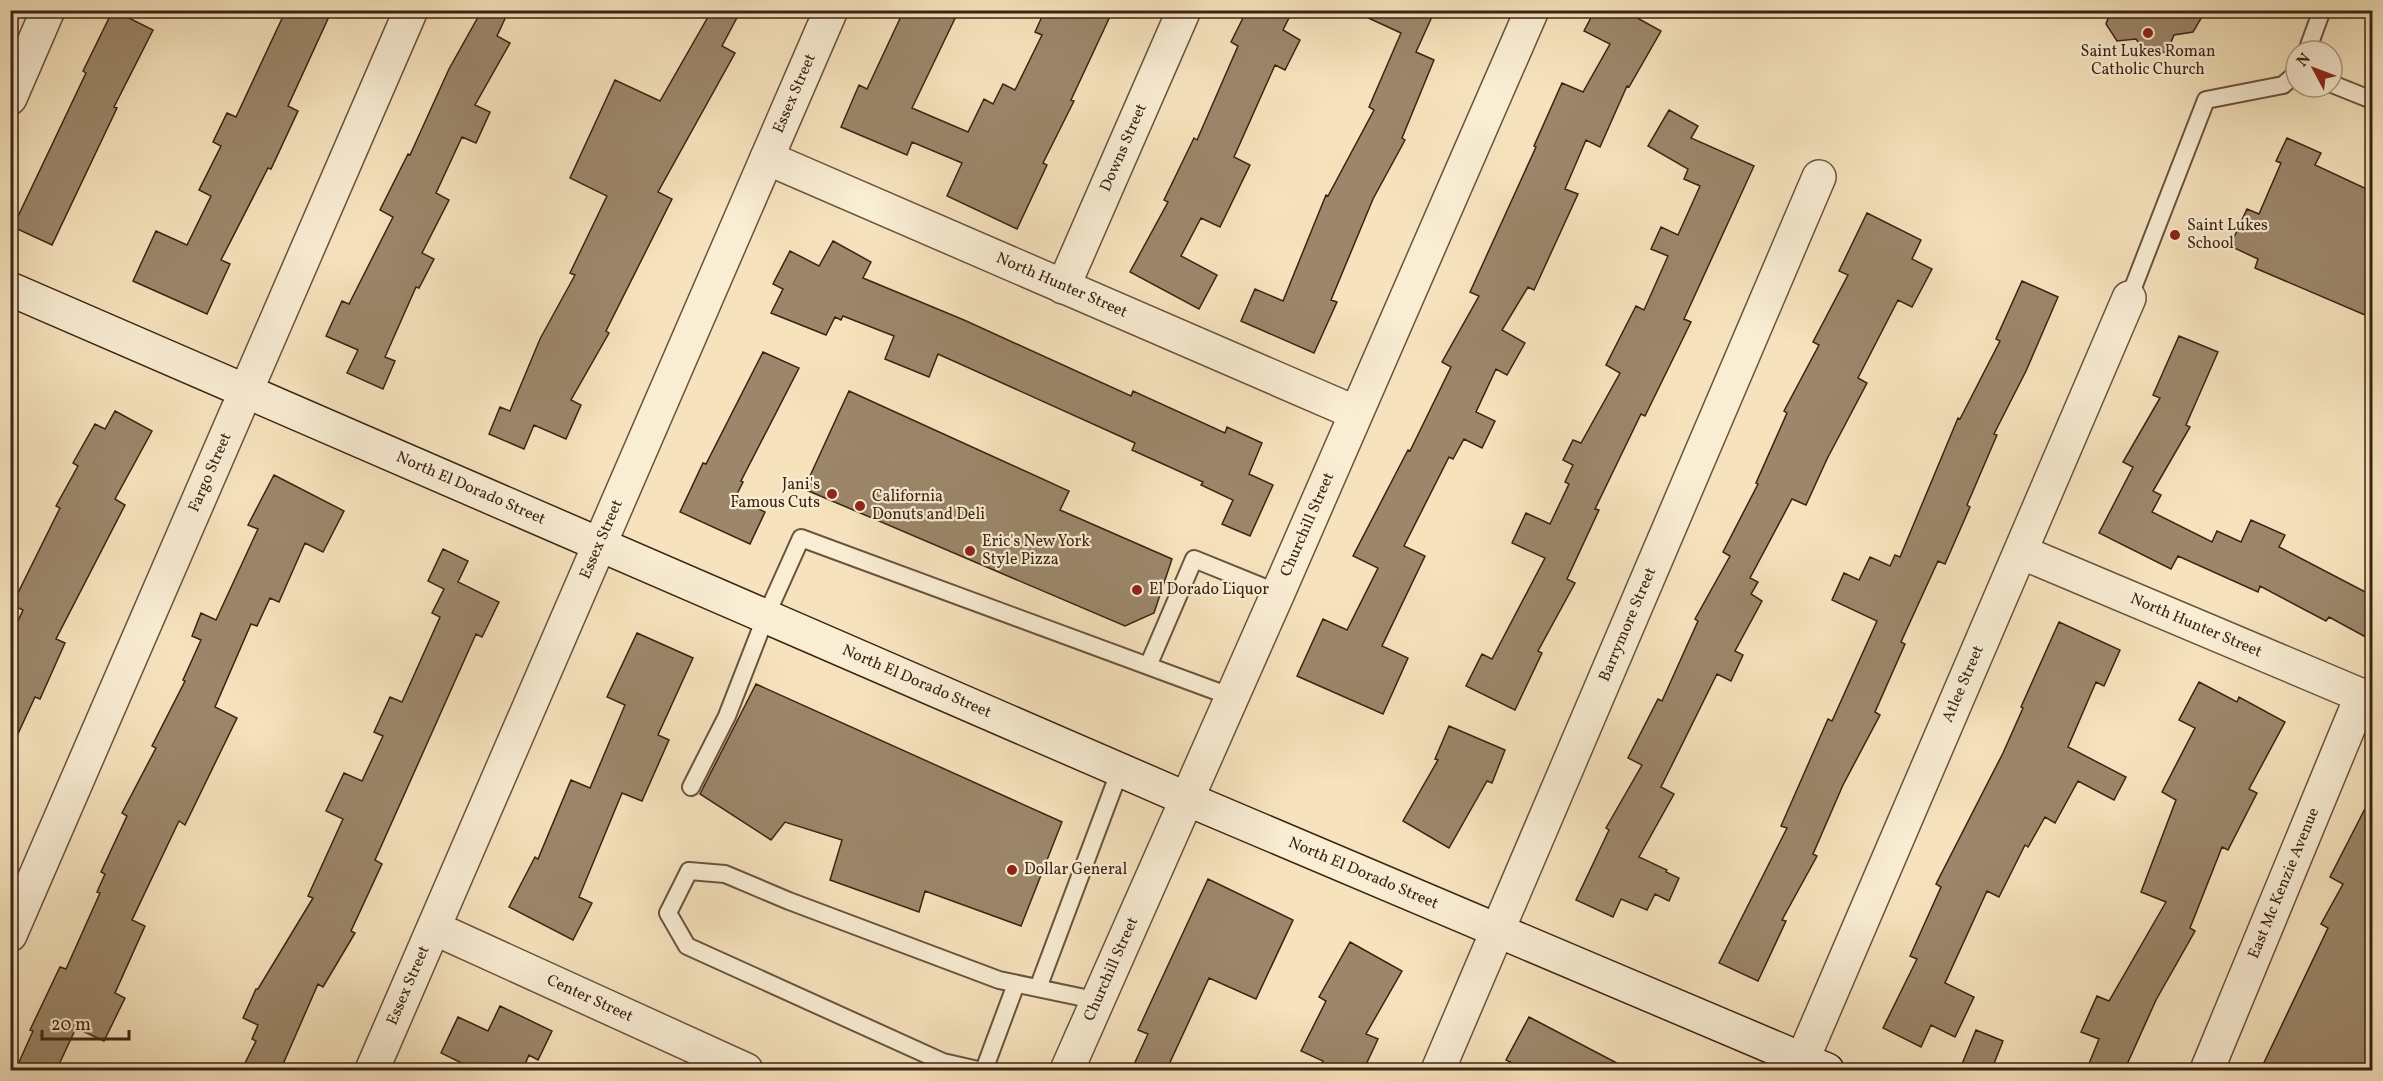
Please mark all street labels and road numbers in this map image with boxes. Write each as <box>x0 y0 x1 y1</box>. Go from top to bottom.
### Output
street label: Essex Street <box>768 50 822 137</box>
street label: Downs Street <box>1095 100 1153 195</box>
street label: North Hunter Street <box>992 247 1131 324</box>
street label: Fargo Street <box>184 429 238 516</box>
street label: North El Dorado Street <box>392 447 549 531</box>
street label: Churchill Street <box>1275 469 1340 580</box>
street label: Essex Street <box>575 496 629 583</box>
street label: Barrymore Street <box>1594 564 1662 685</box>
street label: North Hunter Street <box>2127 588 2266 664</box>
street label: North El Dorado Street <box>838 640 995 724</box>
street label: Atlee Street <box>1937 642 1990 726</box>
street label: East Mc Kenzie Avenue <box>2243 804 2325 962</box>
street label: North El Dorado Street <box>1285 832 1442 915</box>
street label: Churchill Street <box>1079 914 1144 1025</box>
street label: Essex Street <box>382 942 436 1029</box>
street label: Center Street <box>543 970 637 1028</box>

